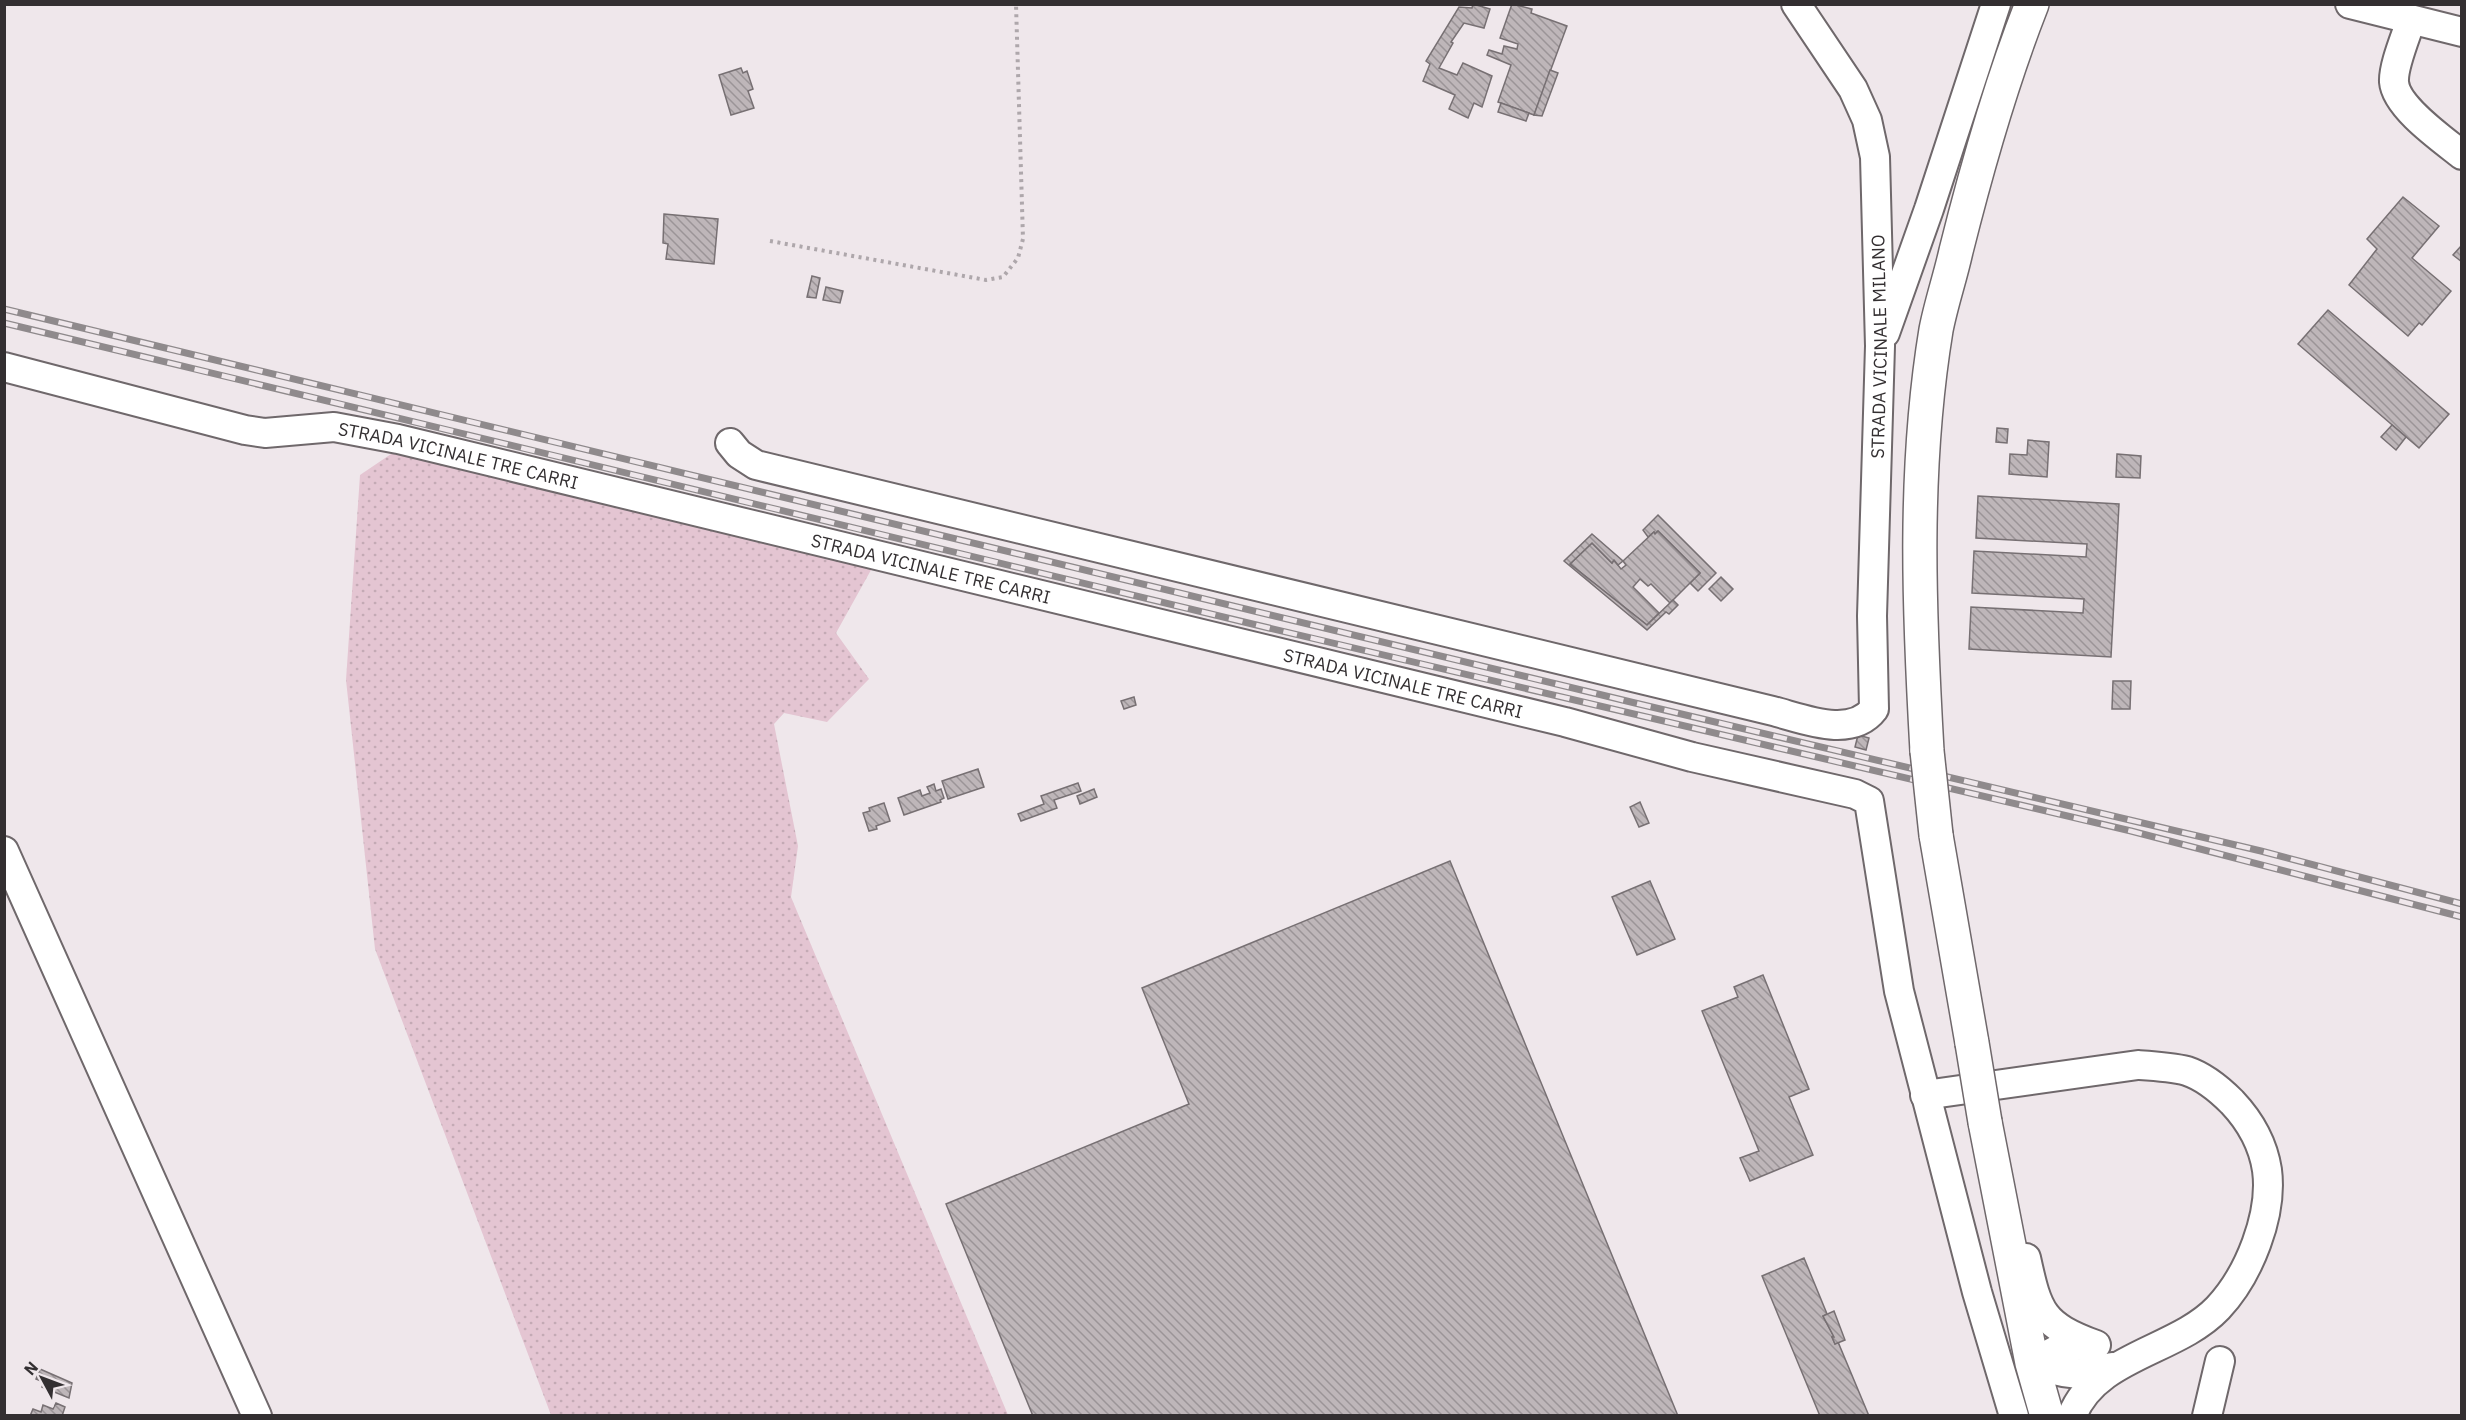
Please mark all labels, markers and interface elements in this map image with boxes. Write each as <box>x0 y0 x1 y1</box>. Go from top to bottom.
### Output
street label: STRADA VICINALE MILANO <box>1865 234 1892 459</box>
street label: STRADA VICINALE TRE CARRI <box>336 417 581 494</box>
street label: STRADA VICINALE TRE CARRI <box>809 528 1053 608</box>
street label: STRADA VICINALE TRE CARRI <box>1281 643 1525 723</box>
north arrow <box>12 1348 72 1408</box>
text: N <box>19 1357 42 1379</box>

